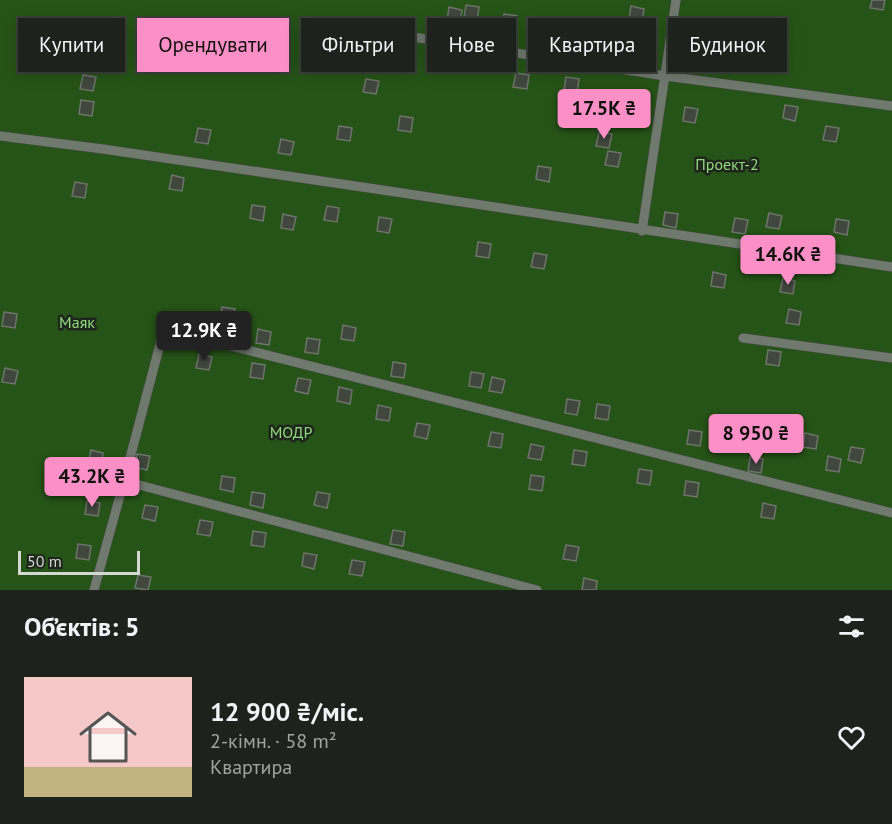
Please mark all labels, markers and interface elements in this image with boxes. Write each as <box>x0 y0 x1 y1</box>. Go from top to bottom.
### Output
chip: Купити <box>18 18 125 72</box>
chip: Орендувати <box>137 18 289 72</box>
chip: Фільтри <box>301 18 415 72</box>
chip: Нове <box>427 18 516 72</box>
chip: Квартира <box>528 18 656 72</box>
chip: Будинок <box>668 18 787 72</box>
pin: 17.5K ₴ <box>549 89 659 140</box>
text: 17.5K ₴ <box>572 95 636 121</box>
park label: Проект-2 <box>695 154 759 174</box>
pin: 14.6K ₴ <box>733 235 843 286</box>
text: 14.6K ₴ <box>754 241 822 267</box>
pin: 12.9K ₴ <box>149 311 259 362</box>
park label: Маяк <box>59 312 95 332</box>
text: 12.9K ₴ <box>170 317 238 343</box>
pin: 8 950 ₴ <box>701 414 811 465</box>
text: 8 950 ₴ <box>723 420 789 446</box>
park label: МОДР <box>270 422 312 442</box>
pin: 43.2K ₴ <box>37 457 147 508</box>
text: 43.2K ₴ <box>58 463 126 489</box>
scale bar <box>18 548 140 576</box>
text: 50 m <box>27 551 62 571</box>
text: Об’єктів: 5 <box>24 610 140 643</box>
icon: filters <box>835 610 868 643</box>
text: 12 900 ₴/міс. <box>210 695 364 728</box>
icon: home <box>72 701 144 773</box>
icon: heart <box>835 721 868 754</box>
text: 2-кімн. · 58 m² <box>210 728 337 754</box>
text: Квартира <box>210 754 292 780</box>

